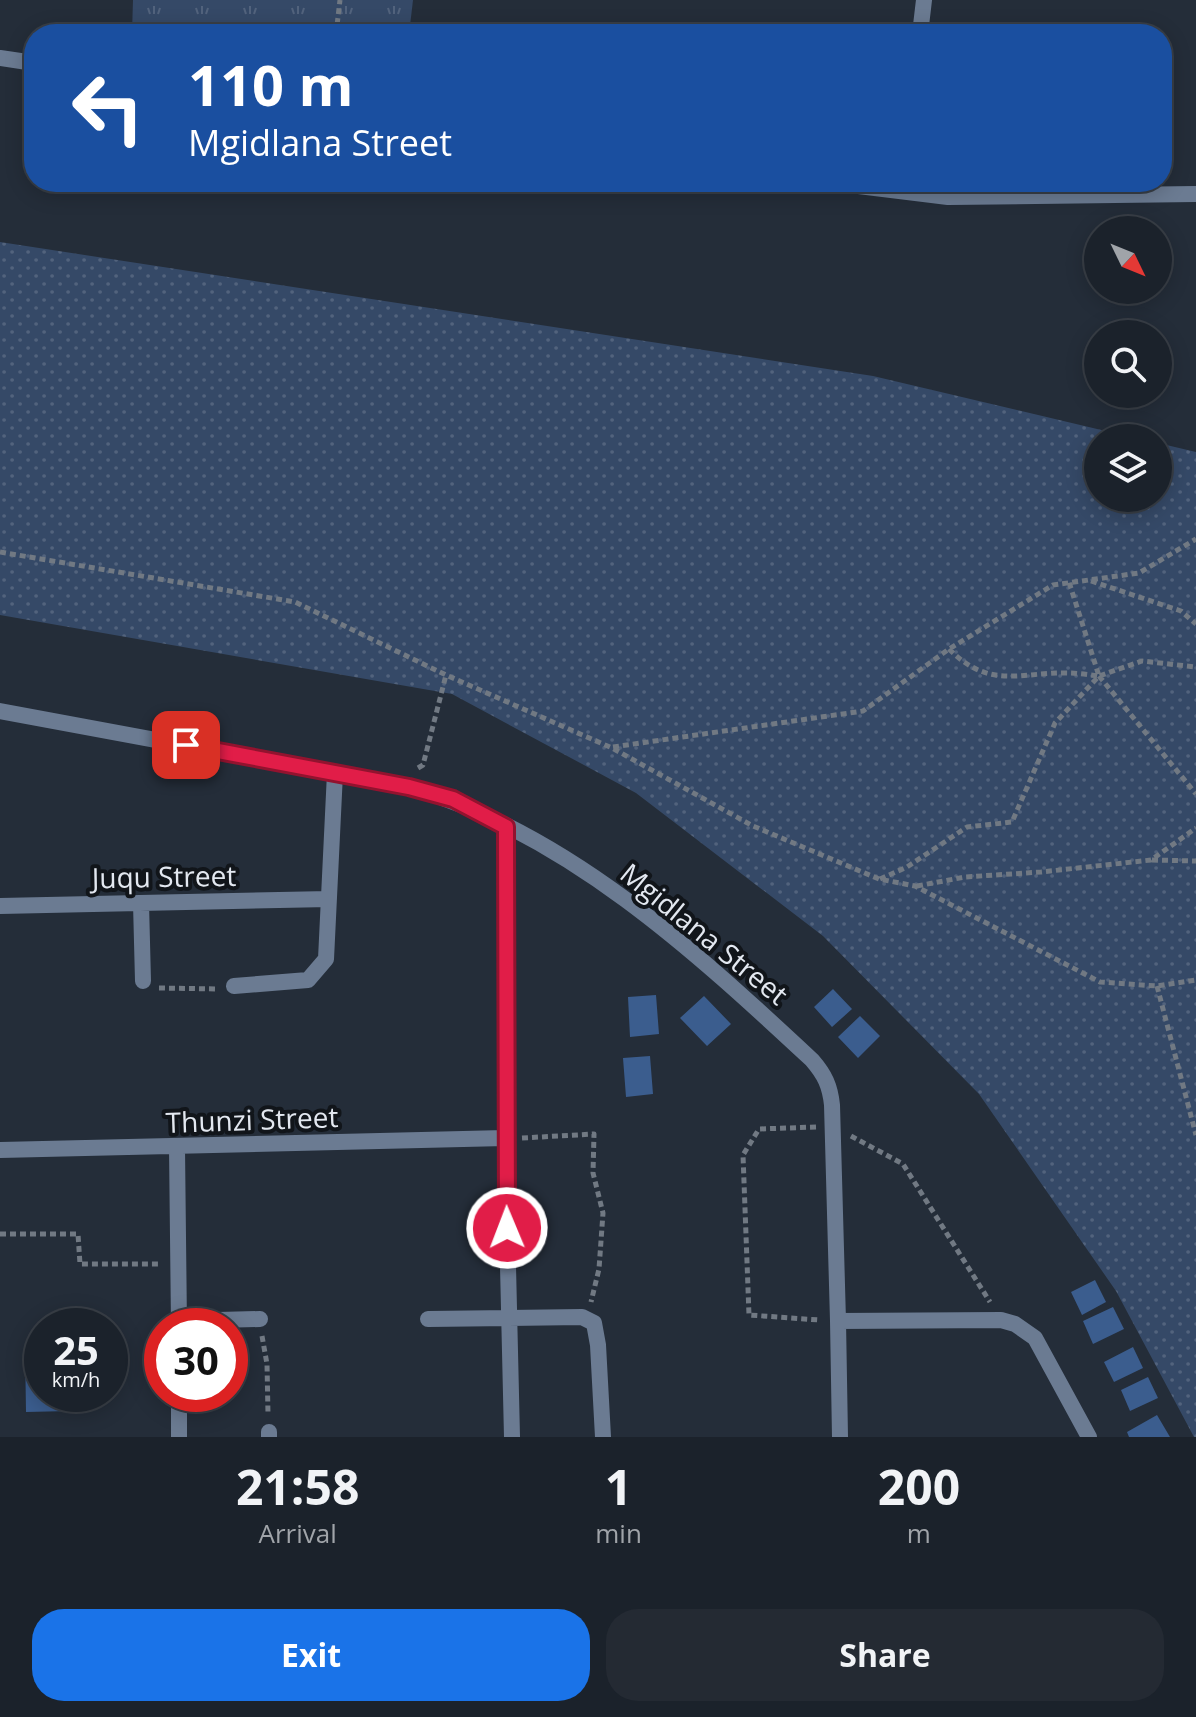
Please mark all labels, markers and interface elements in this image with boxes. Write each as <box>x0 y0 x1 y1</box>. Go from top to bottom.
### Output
text: 110 m <box>188 46 354 122</box>
icon: left <box>56 56 160 160</box>
text: Mgidlana Street <box>188 118 452 167</box>
north arrow <box>1084 216 1172 304</box>
map controls <box>1084 216 1172 512</box>
button: search <box>1084 320 1172 408</box>
button: layers <box>1084 424 1172 512</box>
pin <box>152 711 220 779</box>
icon: arrive <box>164 723 208 767</box>
street label: Mgidlana Street <box>613 854 796 1013</box>
street label: Juqu Street <box>88 856 237 896</box>
street label: Thunzi Street <box>165 1097 339 1141</box>
position arrow <box>465 1186 549 1270</box>
speed limit sign: 30 <box>144 1308 248 1412</box>
text: 25 <box>53 1322 99 1377</box>
text: km/h <box>52 1366 100 1393</box>
text: 21:58 <box>236 1454 359 1519</box>
text: 1 <box>605 1454 632 1519</box>
text: 200 <box>878 1454 960 1519</box>
text: Arrival <box>258 1515 337 1551</box>
text: min <box>595 1515 642 1551</box>
text: m <box>907 1515 931 1551</box>
button: Exit <box>32 1609 590 1701</box>
button: Share <box>606 1609 1164 1701</box>

